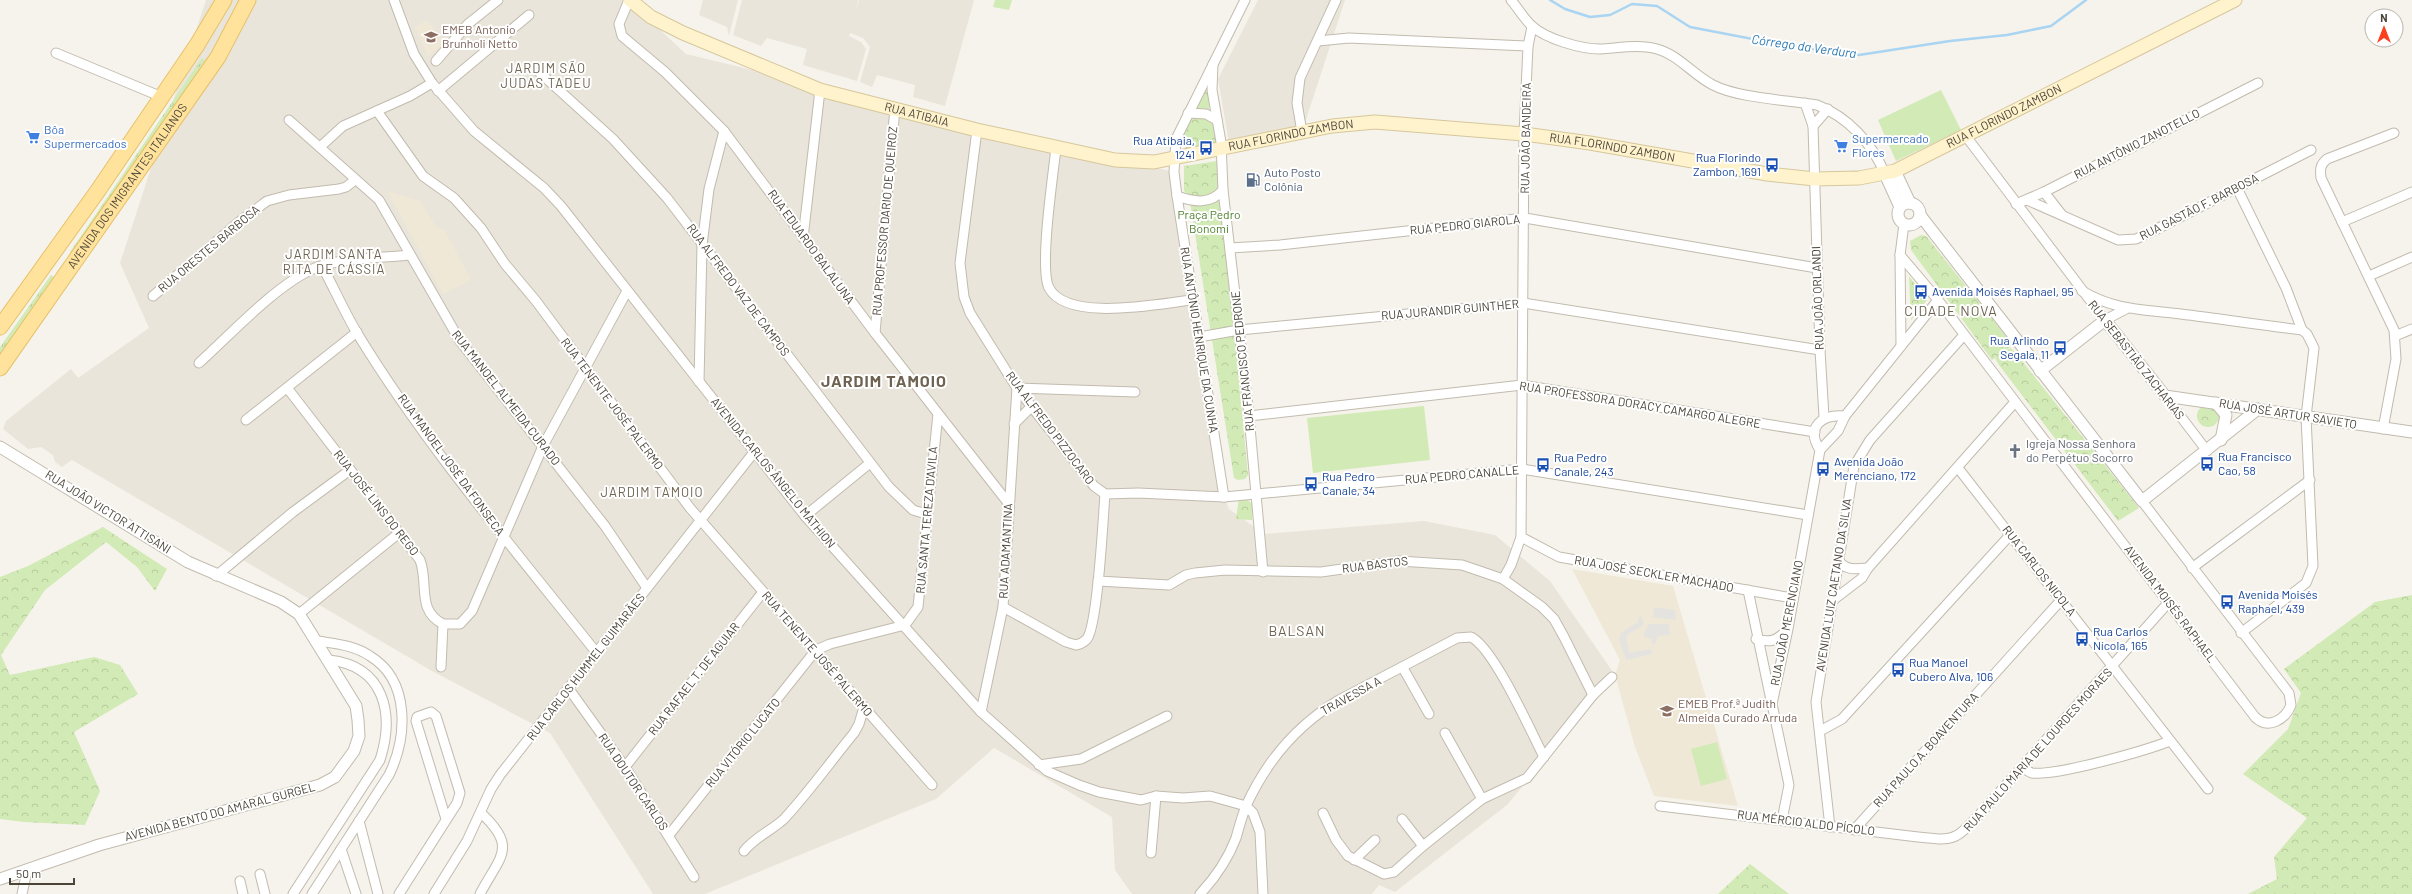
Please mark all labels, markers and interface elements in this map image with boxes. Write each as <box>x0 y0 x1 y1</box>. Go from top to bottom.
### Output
north arrow <box>2364 8 2404 48</box>
text: N <box>2380 11 2388 24</box>
place label: EMEB Antonio Brunholi Netto <box>442 22 517 50</box>
school or university icon: EMEB Antonio Brunholi Netto <box>423 29 439 45</box>
water label: Córrego da Verdura <box>1751 31 1858 61</box>
district label: JARDIM SÃO JUDAS TADEU <box>500 60 592 91</box>
street label: RUA FLORINDO ZAMBON <box>1944 80 2063 150</box>
street label: RUA JOÃO BANDEIRA <box>1517 82 1533 194</box>
street label: RUA ATIBAIA <box>883 99 951 129</box>
street label: AVENIDA DOS IMIGRANTES ITALIANOS <box>64 100 189 271</box>
street label: RUA ANTÔNIO ZANOTELLO <box>2071 105 2202 181</box>
street label: RUA FLORINDO ZAMBON <box>1227 116 1354 153</box>
place label: Bôa Supermercados <box>44 122 127 150</box>
street label: RUA PROFESSOR DARIO DE QUEIROZ <box>869 126 899 316</box>
supermarket icon: Bôa Supermercados <box>25 129 41 145</box>
street label: RUA FLORINDO ZAMBON <box>1549 130 1676 164</box>
place label: Supermercado Flores <box>1852 131 1929 159</box>
place label: Rua Atibaia, 1241 <box>1133 133 1195 161</box>
supermarket icon: Supermercado Flores <box>1833 138 1849 154</box>
bus stop icon: Rua Atibaia, 1241 <box>1198 140 1214 156</box>
place label: Rua Florindo Zambon, 1691 <box>1693 150 1761 178</box>
bus stop icon: Rua Florindo Zambon, 1691 <box>1764 157 1780 173</box>
place label: Auto Posto Colônia <box>1264 165 1321 193</box>
street label: RUA GASTÃO F. BARBOSA <box>2137 170 2260 242</box>
fuel station icon: Auto Posto Colônia <box>1245 172 1261 188</box>
street label: RUA EDUARDO BALALUNA <box>766 186 858 306</box>
street label: RUA ORESTES BARBOSA <box>155 202 262 295</box>
park label: Praça Pedro Bonomi <box>1177 207 1241 235</box>
street label: RUA PEDRO GIAROLA <box>1409 211 1521 237</box>
street label: RUA ALFREDO VAZ DE CAMPOS <box>685 221 793 358</box>
district label: JARDIM SANTA RITA DE CÁSSIA <box>283 246 385 277</box>
street label: RUA ANTÔNIO HENRIQUE DA CUNHA <box>1178 246 1222 434</box>
street label: RUA JOÃO ORLANDI <box>1808 246 1826 350</box>
bus stop icon: Avenida Moisés Raphael, 95 <box>1913 284 1929 300</box>
place label: Avenida Moisés Raphael, 95 <box>1932 284 2074 298</box>
street label: RUA FRANCISCO PEDRONE <box>1228 290 1256 432</box>
street label: RUA JURANDIR GUINTHER <box>1380 296 1519 322</box>
street label: RUA SEBASTIÃO ZACHARIAS <box>2086 297 2188 422</box>
district label: CIDADE NOVA <box>1904 302 1998 319</box>
street label: RUA MANOEL ALMEIDA CURADO <box>450 327 564 468</box>
place label: Rua Arlindo Segala, 11 <box>1990 333 2049 361</box>
street label: RUA TENENTE JOSÉ PALERMO <box>559 335 667 472</box>
bus stop icon: Rua Arlindo Segala, 11 <box>2052 340 2068 356</box>
street label: RUA ALFREDO PIZZOCARO <box>1004 368 1098 487</box>
district label: JARDIM TAMOIO <box>821 371 947 390</box>
street label: RUA PROFESSORA DORACY CAMARGO ALEGRE <box>1519 378 1762 430</box>
street label: RUA MANOEL JOSÉ DA FONSECA <box>396 391 508 538</box>
street label: AVENIDA CARLOS ÂNGELO MATHION <box>709 394 839 550</box>
street label: RUA JOSÉ ARTUR SAVIETO <box>2218 395 2358 431</box>
place label: Igreja Nossa Senhora do Perpétuo Socorro <box>2026 436 2136 464</box>
church icon: Igreja Nossa Senhora do Perpétuo Socorro <box>2007 443 2023 459</box>
street label: RUA SANTA TEREZA D'AVILA <box>913 446 939 594</box>
street label: RUA JOSÉ LINS DO REGO <box>331 447 422 558</box>
place label: Rua Francisco Cao, 58 <box>2218 449 2292 477</box>
place label: Rua Pedro Canale, 243 <box>1554 450 1614 478</box>
place label: Avenida João Merenciano, 172 <box>1834 454 1916 482</box>
bus stop icon: Rua Francisco Cao, 58 <box>2199 456 2215 472</box>
bus stop icon: Rua Pedro Canale, 243 <box>1535 457 1551 473</box>
bus stop icon: Avenida João Merenciano, 172 <box>1815 461 1831 477</box>
street label: RUA PEDRO CANALLE <box>1404 462 1520 486</box>
street label: RUA JOÃO VICTOR ATTISANI <box>43 467 174 556</box>
place label: Rua Pedro Canale, 34 <box>1322 469 1375 497</box>
bus stop icon: Rua Pedro Canale, 34 <box>1303 476 1319 492</box>
district label: JARDIM TAMOIO <box>601 484 703 500</box>
street label: AVENIDA LUIZ CAETANO DA SILVA <box>1812 497 1854 673</box>
street label: RUA ADAMANTINA <box>996 503 1014 599</box>
street label: RUA CARLOS NICOLA <box>2000 522 2079 618</box>
street label: AVENIDA MOISÉS RAPHAEL <box>2122 542 2220 665</box>
street label: RUA JOSÉ SECKLER MACHADO <box>1573 552 1735 594</box>
street label: RUA BASTOS <box>1341 553 1409 575</box>
street label: RUA JOÃO MERENCIANO <box>1767 559 1805 687</box>
place label: Avenida Moisés Raphael, 439 <box>2238 587 2318 615</box>
street label: RUA TENENTE JOSÉ PALERMO <box>760 588 876 719</box>
street label: RUA CARLOS HUMMEL GUIMARÃES <box>523 590 647 743</box>
bus stop icon: Avenida Moisés Raphael, 439 <box>2219 594 2235 610</box>
street label: RUA RAFAEL T. DE AGUIAR <box>645 619 742 737</box>
district label: BALSAN <box>1268 622 1326 639</box>
place label: Rua Carlos Nícola, 165 <box>2093 624 2148 652</box>
bus stop icon: Rua Carlos Nícola, 165 <box>2074 631 2090 647</box>
place label: Rua Manoel Cubero Alva, 106 <box>1909 655 1993 683</box>
bus stop icon: Rua Manoel Cubero Alva, 106 <box>1890 662 1906 678</box>
street label: RUA PAULO MARIA DE LOURDES MORAES <box>1960 665 2114 834</box>
street label: TRAVESSA A <box>1318 673 1383 717</box>
street label: RUA PAULO A. BOAVENTURA <box>1870 689 1981 810</box>
street label: RUA VITÓRIO LUCATO <box>702 695 783 790</box>
place label: EMEB Prof.ª Judith Almeida Curado Arruda <box>1678 696 1797 724</box>
school or university icon: EMEB Prof.ª Judith Almeida Curado Arruda <box>1659 703 1675 719</box>
street label: RUA DOUTOR CARLOS <box>596 730 671 833</box>
street label: AVENIDA BENTO DO AMARAL GURGEL <box>123 779 317 843</box>
street label: RUA MÉRCIO ALDO PÍCOLO <box>1736 807 1876 837</box>
scale bar <box>10 860 74 886</box>
text: 50 m <box>16 866 41 880</box>

